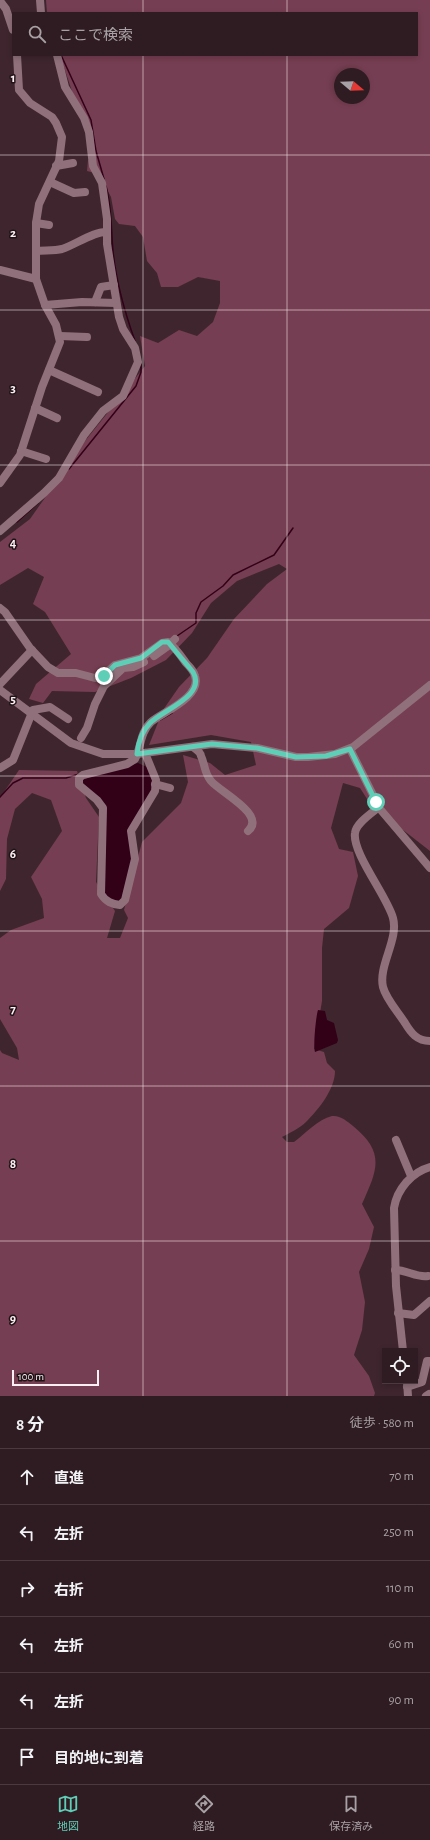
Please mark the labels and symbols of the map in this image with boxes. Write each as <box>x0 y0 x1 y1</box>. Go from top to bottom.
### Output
north arrow <box>334 68 370 104</box>
text: 1 <box>11 72 15 85</box>
text: 2 <box>10 227 16 240</box>
text: 3 <box>10 382 16 395</box>
text: 4 <box>10 537 17 550</box>
route end <box>95 667 113 685</box>
text: 5 <box>10 693 16 706</box>
route start <box>367 793 385 811</box>
text: 6 <box>10 848 16 861</box>
text: 7 <box>10 1003 16 1016</box>
text: 8 <box>10 1158 16 1171</box>
text: 9 <box>10 1313 16 1326</box>
scale bar <box>12 1368 99 1387</box>

